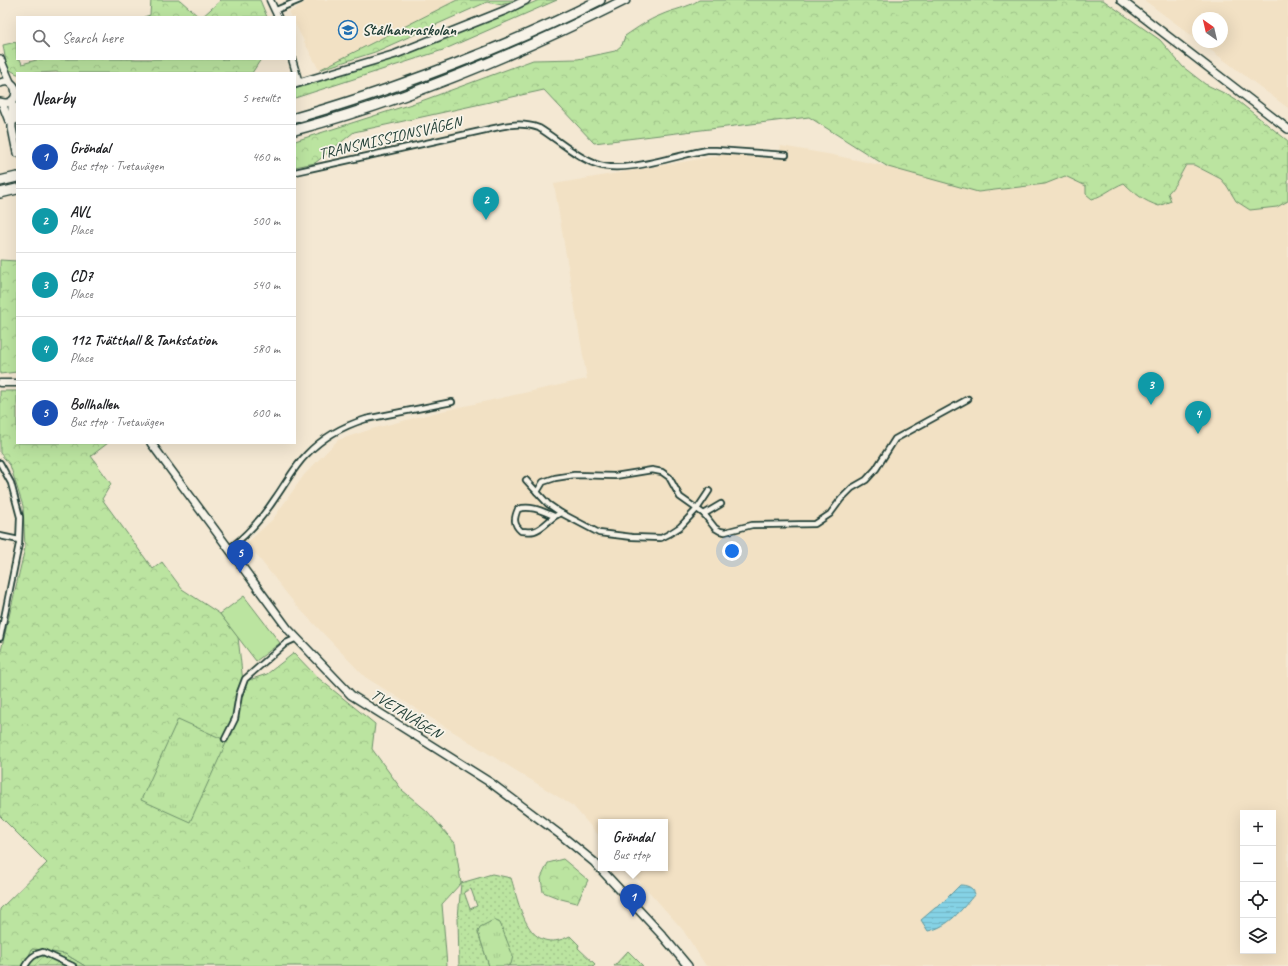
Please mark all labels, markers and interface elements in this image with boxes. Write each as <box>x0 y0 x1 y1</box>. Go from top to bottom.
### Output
north arrow <box>1192 12 1228 48</box>
search box <box>16 16 296 60</box>
school or university icon: Stålhamraskolan <box>337 19 359 41</box>
place label: Stålhamraskolan <box>362 20 457 40</box>
icon: search <box>30 27 52 49</box>
text: Search here <box>62 29 123 48</box>
text: Nearby <box>32 88 75 109</box>
text: 5 results <box>242 90 280 106</box>
street label: TRANSMISSIONSVÄGEN <box>317 111 466 164</box>
text: Gröndal <box>70 139 110 158</box>
text: 1 <box>42 149 48 165</box>
text: 460 m <box>252 149 280 165</box>
text: Bus stop · Tvetavägen <box>70 158 164 174</box>
pin: 2 <box>473 187 499 220</box>
text: AVL <box>70 203 91 222</box>
text: 2 <box>42 213 48 229</box>
text: 500 m <box>252 213 280 229</box>
text: Place <box>70 222 93 238</box>
text: CD7 <box>70 267 93 286</box>
text: 3 <box>42 277 48 293</box>
text: 540 m <box>252 277 280 293</box>
text: Place <box>70 286 93 302</box>
text: 112 Tvätthall & Tankstation <box>70 331 217 350</box>
text: 4 <box>42 341 48 357</box>
text: 580 m <box>252 341 280 357</box>
text: Place <box>70 350 93 366</box>
pin: 3 <box>1138 372 1164 405</box>
text: Bollhallen <box>70 395 119 414</box>
pin: 4 <box>1185 401 1211 434</box>
text: 5 <box>42 405 48 421</box>
text: 600 m <box>252 405 280 421</box>
text: Bus stop · Tvetavägen <box>70 414 164 430</box>
pin: 5 <box>227 540 253 573</box>
your location <box>722 541 742 561</box>
street label: TVETAVÄGEN <box>367 684 448 745</box>
map controls <box>1240 810 1276 954</box>
button: + <box>1240 810 1276 846</box>
popup <box>598 819 668 871</box>
text: Gröndal <box>613 828 653 847</box>
button: − <box>1240 846 1276 882</box>
text: Bus stop <box>613 847 650 863</box>
button: locate <box>1240 882 1276 918</box>
pin: 1 <box>620 884 646 917</box>
button: layers <box>1240 918 1276 954</box>

